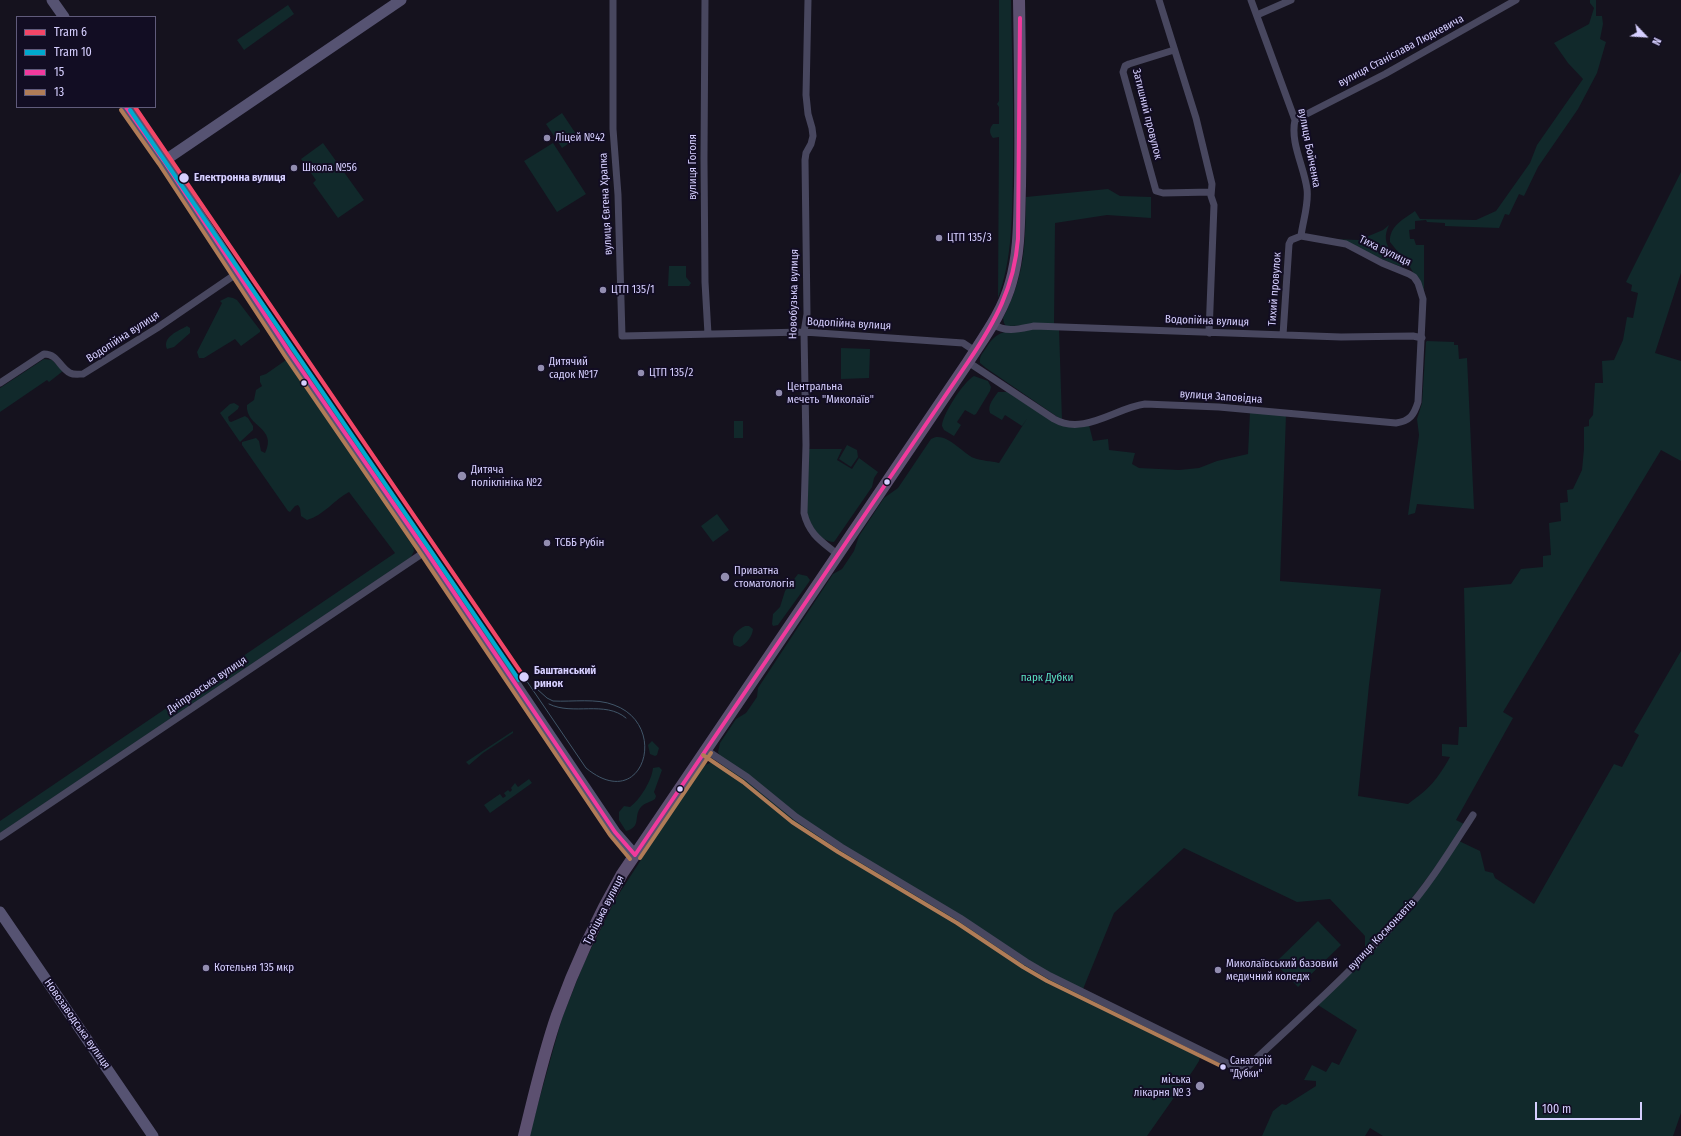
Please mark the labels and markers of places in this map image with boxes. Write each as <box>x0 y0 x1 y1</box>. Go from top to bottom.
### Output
place label: Ліцей №42 <box>555 131 605 145</box>
marker: Ліцей №42 <box>542 133 552 143</box>
place label: Школа №56 <box>302 161 357 175</box>
marker: Школа №56 <box>289 163 299 173</box>
marker: Електронна вулиця <box>177 171 191 185</box>
place label: Електронна вулиця <box>194 171 285 185</box>
place label: ЦТП 135/3 <box>947 231 992 245</box>
marker: ЦТП 135/3 <box>934 233 944 243</box>
place label: ЦТП 135/1 <box>611 283 655 297</box>
marker: ЦТП 135/1 <box>598 285 608 295</box>
place label: Дитячий садок №17 <box>549 355 598 381</box>
marker: Дитячий садок №17 <box>536 363 546 373</box>
place label: ЦТП 135/2 <box>649 366 693 380</box>
marker: ЦТП 135/2 <box>636 368 646 378</box>
unlabelled marker <box>299 378 309 388</box>
place label: Центральна мечеть "Миколаїв" <box>787 380 874 406</box>
marker: Центральна мечеть "Миколаїв" <box>774 388 784 398</box>
place label: Дитяча поліклініка №2 <box>471 463 542 489</box>
marker: Дитяча поліклініка №2 <box>456 470 468 482</box>
unlabelled marker <box>882 477 892 487</box>
place label: ТСББ Рубін <box>555 536 604 550</box>
marker: ТСББ Рубін <box>542 538 552 548</box>
place label: Приватна стоматологія <box>734 564 794 590</box>
marker: Приватна стоматологія <box>719 571 731 583</box>
place label: Баштанський ринок <box>534 664 596 690</box>
marker: Баштанський ринок <box>517 670 531 684</box>
unlabelled marker <box>675 784 685 794</box>
place label: Миколаївський базовий медичний коледж <box>1226 957 1338 983</box>
place label: Котельня 135 мкр <box>214 961 294 975</box>
marker: Котельня 135 мкр <box>201 963 211 973</box>
marker: Миколаївський базовий медичний коледж <box>1213 965 1223 975</box>
place label: Санаторій "Дубки" <box>1230 1055 1272 1078</box>
marker: Санаторій "Дубки" <box>1218 1062 1228 1072</box>
place label: міська лікарня № 3 <box>1134 1073 1191 1099</box>
marker: міська лікарня № 3 <box>1194 1080 1206 1092</box>

